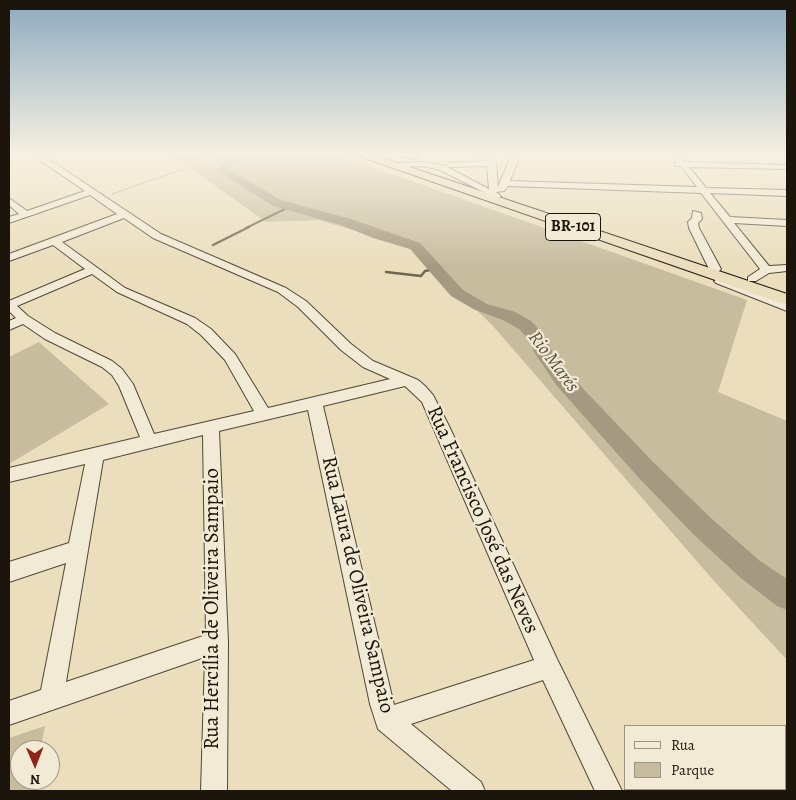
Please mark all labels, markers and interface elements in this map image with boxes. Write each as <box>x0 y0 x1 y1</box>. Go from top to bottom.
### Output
road number: BR-101 <box>546 213 600 240</box>
water label: Rio Marés <box>523 327 583 397</box>
street label: Rua Francisco José das Neves <box>420 402 544 638</box>
street label: Rua Laura de Oliveira Sampaio <box>315 454 399 716</box>
street label: Rua Hercília de Oliveira Sampaio <box>200 468 226 750</box>
legend <box>624 725 786 790</box>
text: Rua <box>671 735 695 755</box>
north arrow <box>10 740 60 790</box>
text: Parque <box>671 760 714 780</box>
text: N <box>30 770 41 789</box>

